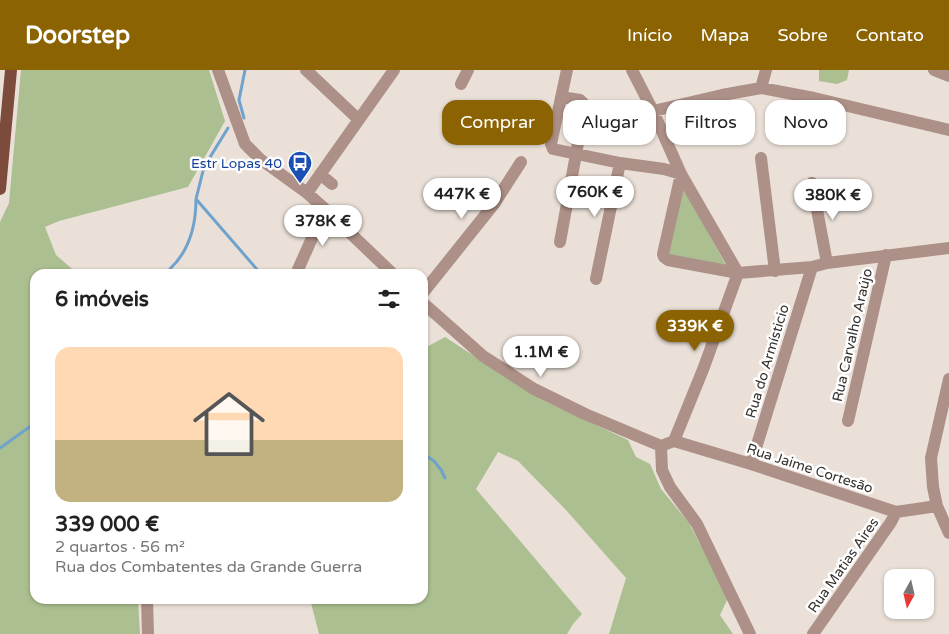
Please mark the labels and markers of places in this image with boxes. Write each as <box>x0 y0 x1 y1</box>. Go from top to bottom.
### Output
bus stop icon: Estr Lopas 40 <box>287 150 313 184</box>
place label: Estr Lopas 40 <box>191 155 282 172</box>
pin: 760K € <box>554 176 636 218</box>
pin: 447K € <box>421 178 503 220</box>
pin: 380K € <box>792 178 874 221</box>
pin: 378K € <box>282 204 364 247</box>
pin: 339K € <box>654 310 736 352</box>
pin: 1.1M € <box>500 336 582 378</box>

